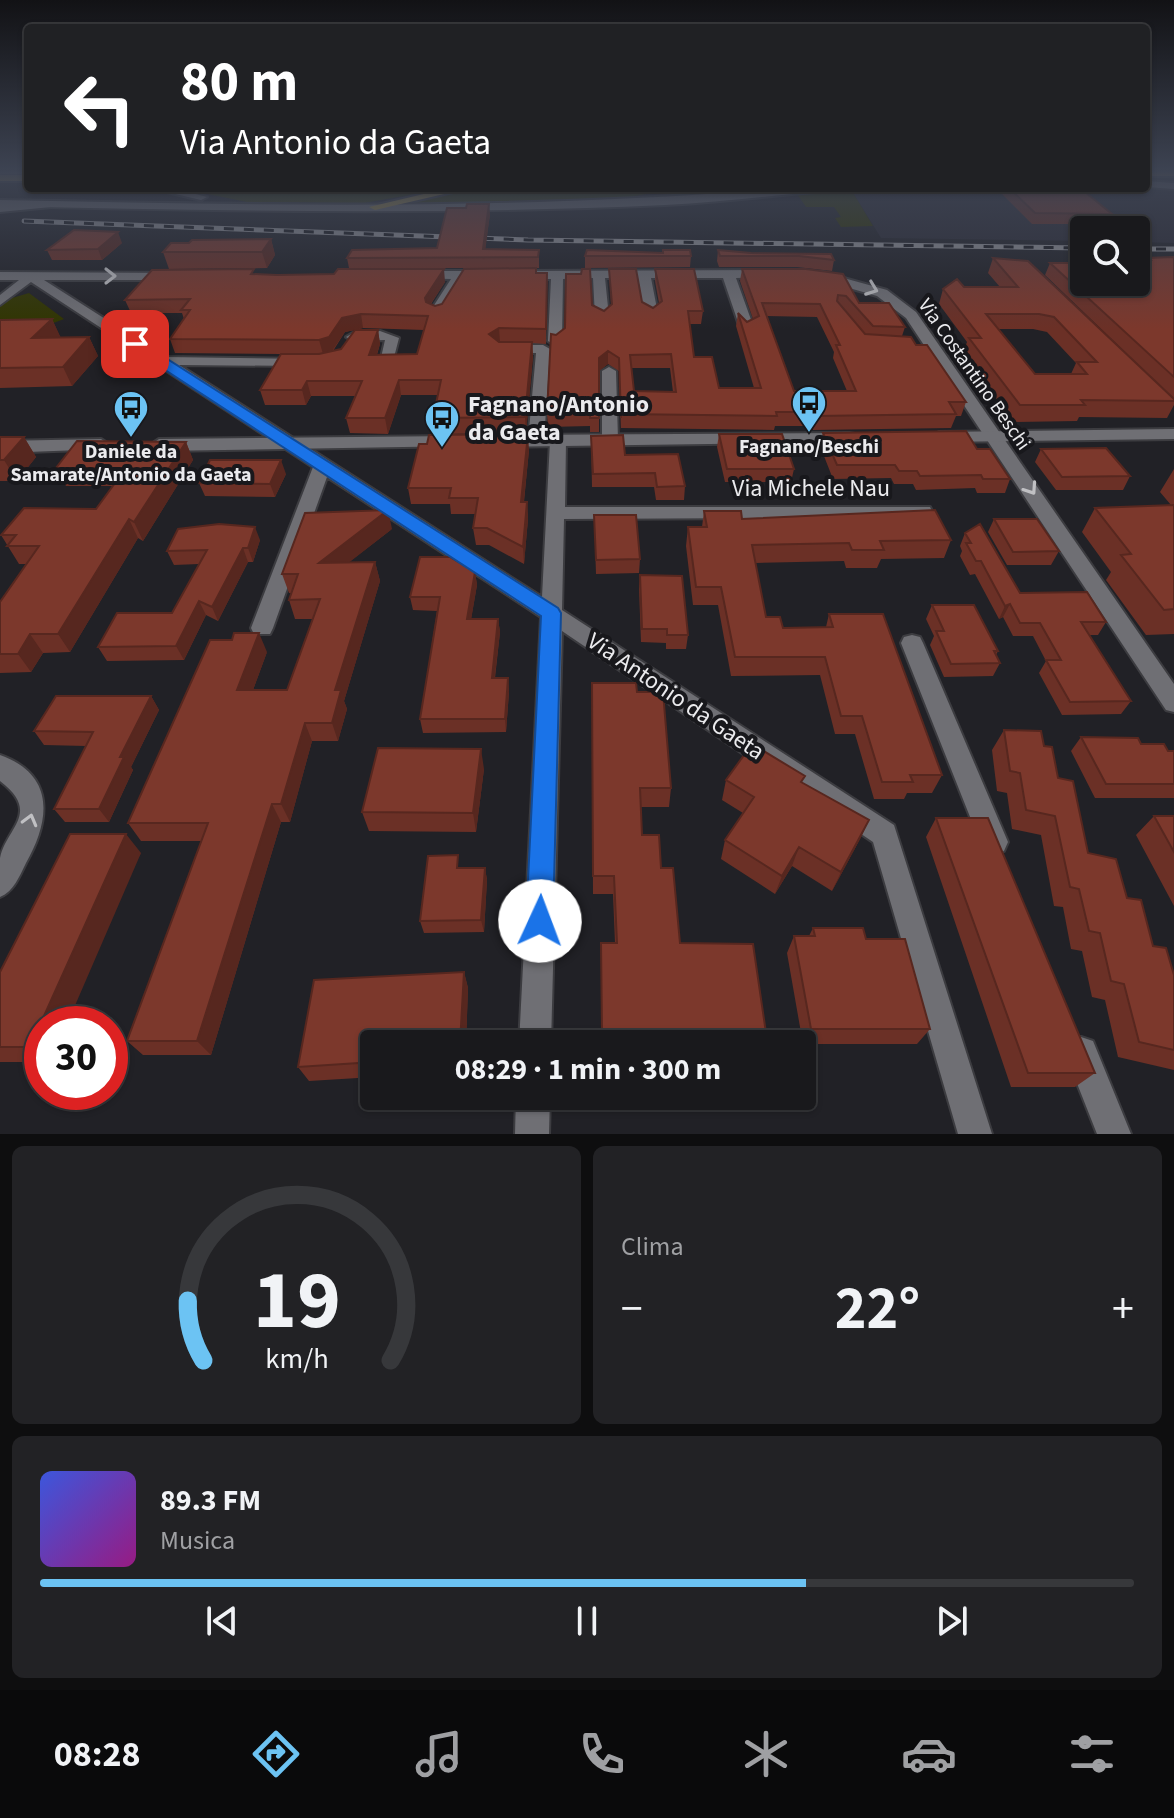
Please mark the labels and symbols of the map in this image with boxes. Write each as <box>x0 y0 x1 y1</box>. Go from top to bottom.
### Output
one-way arrow <box>104 267 117 285</box>
one-way arrow <box>864 279 878 296</box>
street label: Via Costantino Beschi <box>911 293 1037 456</box>
pin <box>101 310 169 378</box>
bus stop icon: Fagnano/Beschi <box>790 384 828 434</box>
place label: Fagnano/Antonio da Gaeta <box>468 387 649 450</box>
bus stop icon: Daniele da Samarate/Antonio da Gaeta <box>112 389 150 439</box>
bus stop icon: Fagnano/Antonio da Gaeta <box>423 399 461 449</box>
place label: Fagnano/Beschi <box>739 433 879 461</box>
place label: Daniele da Samarate/Antonio da Gaeta <box>10 438 252 489</box>
street label: Via Michele Nau <box>732 471 890 506</box>
one-way arrow <box>1021 481 1036 495</box>
street label: Via Antonio da Gaeta <box>580 624 771 769</box>
one-way arrow <box>20 814 37 828</box>
position arrow <box>498 879 582 963</box>
speed limit sign: 30 <box>24 1006 128 1110</box>

